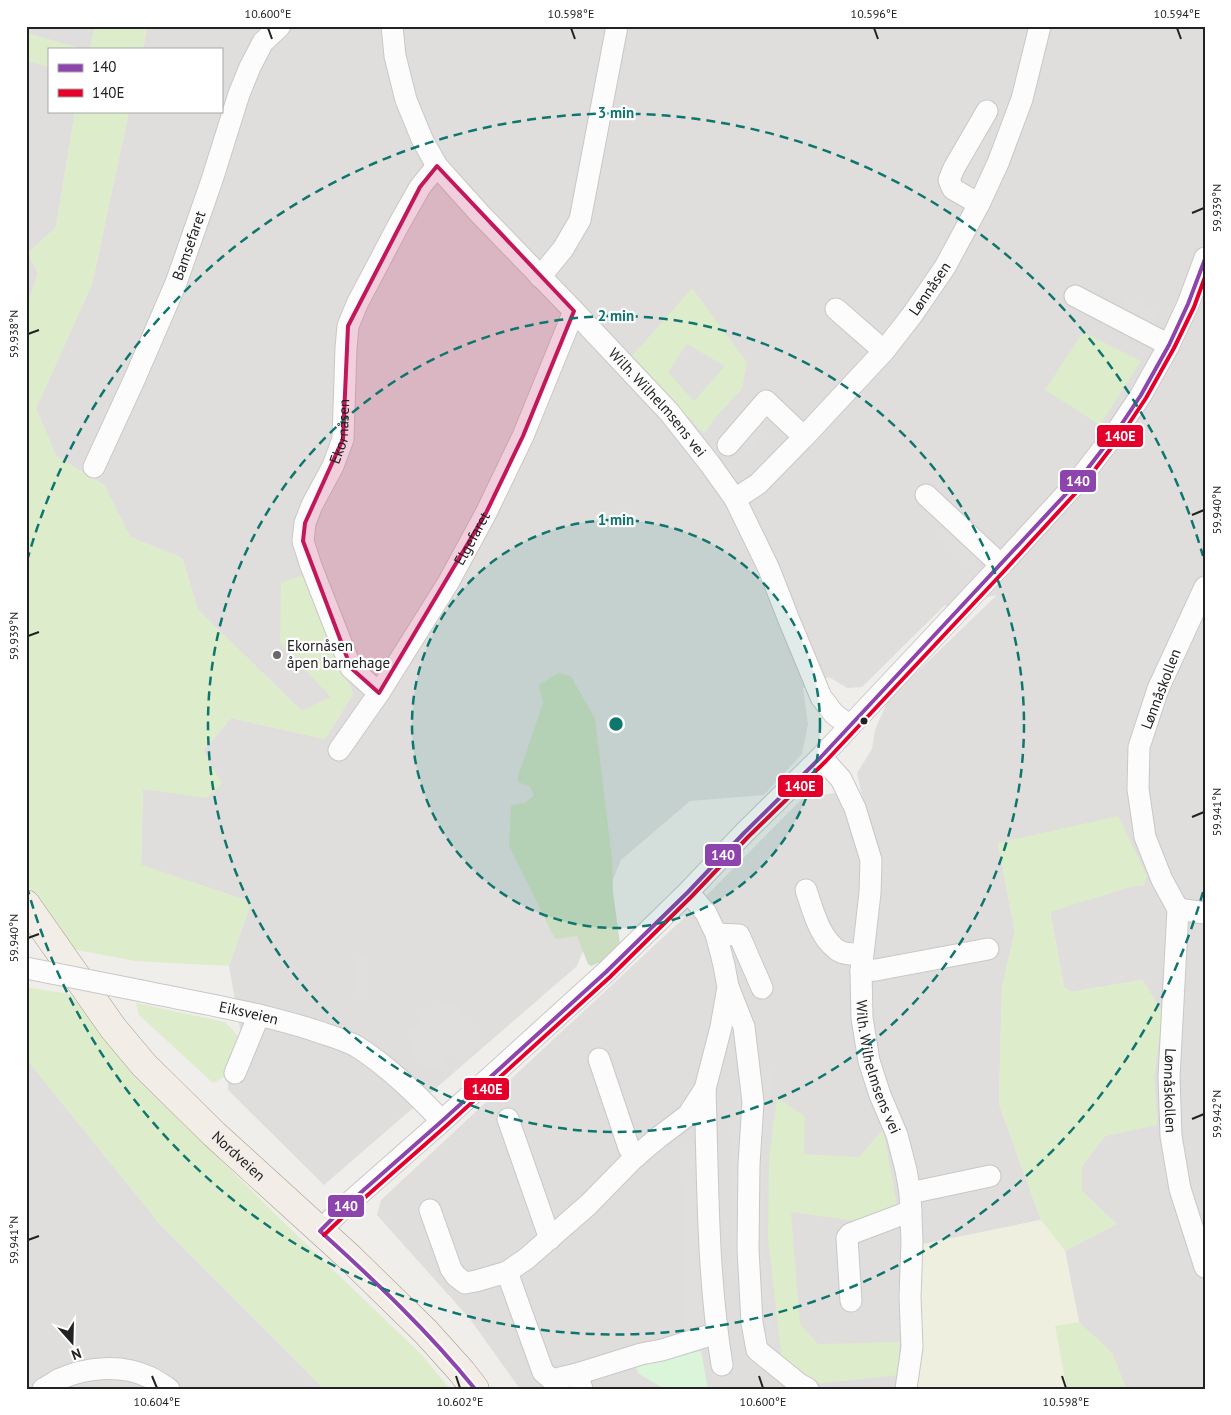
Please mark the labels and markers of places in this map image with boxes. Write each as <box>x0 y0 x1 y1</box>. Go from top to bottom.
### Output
place label: Ekornåsen åpen barnehage <box>287 636 390 672</box>
marker: Ekornåsen åpen barnehage <box>271 649 283 661</box>
centre of rings <box>607 715 625 733</box>
unlabelled marker <box>859 716 869 726</box>

